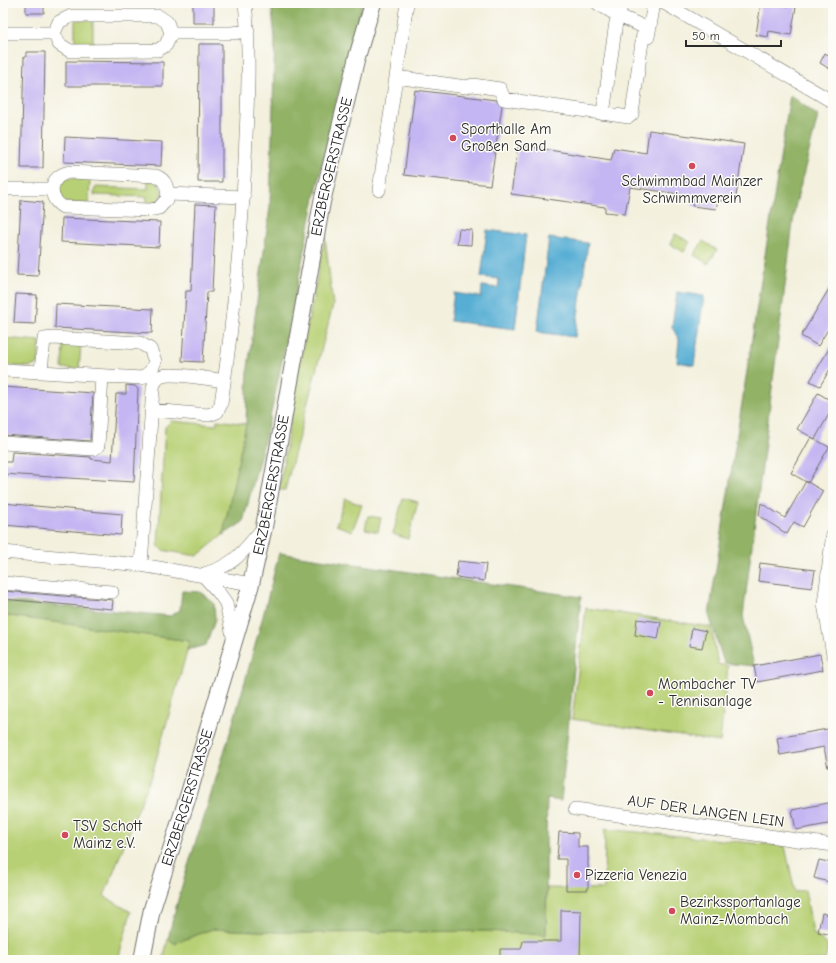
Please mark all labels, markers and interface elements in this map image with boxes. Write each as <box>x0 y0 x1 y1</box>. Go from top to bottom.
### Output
scale bar <box>686 22 781 48</box>
text: 50 m <box>692 29 720 43</box>
street label: ERZBERGERSTRASSE <box>307 95 356 237</box>
place label: Sporthalle Am Großen Sand <box>461 120 551 155</box>
marker: Sporthalle Am Großen Sand <box>448 133 458 143</box>
marker: Schwimmbad Mainzer Schwimmverein <box>687 161 697 171</box>
place label: Schwimmbad Mainzer Schwimmverein <box>621 172 763 207</box>
street label: ERZBERGERSTRASSE <box>249 413 293 557</box>
place label: Mombacher TV - Tennisanlage <box>658 675 756 710</box>
marker: Mombacher TV - Tennisanlage <box>645 688 655 698</box>
street label: ERZBERGERSTRASSE <box>157 727 217 868</box>
street label: AUF DER LANGEN LEIN <box>626 791 786 831</box>
place label: TSV Schott Mainz e.V. <box>73 817 143 852</box>
marker: TSV Schott Mainz e.V. <box>60 830 70 840</box>
place label: Pizzeria Venezia <box>585 866 687 884</box>
marker: Pizzeria Venezia <box>572 870 582 880</box>
place label: Bezirkssportanlage Mainz-Mombach <box>680 893 801 928</box>
marker: Bezirkssportanlage Mainz-Mombach <box>667 906 677 916</box>

